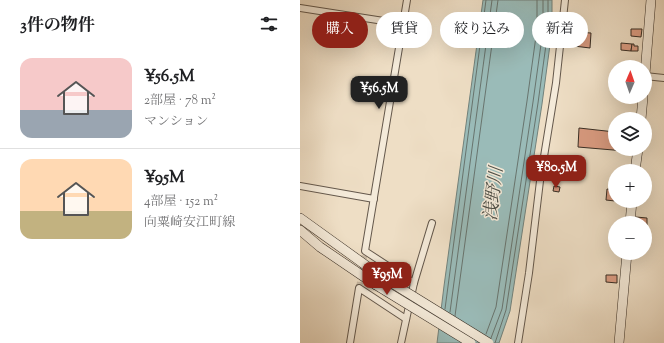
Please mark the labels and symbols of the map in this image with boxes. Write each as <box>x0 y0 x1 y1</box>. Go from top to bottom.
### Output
north arrow <box>608 60 652 104</box>
pin: ¥56.5M <box>346 76 412 110</box>
pin: ¥80.5M <box>523 155 589 189</box>
water label: 浅野川 <box>479 164 511 222</box>
pin: ¥95M <box>363 262 411 296</box>

